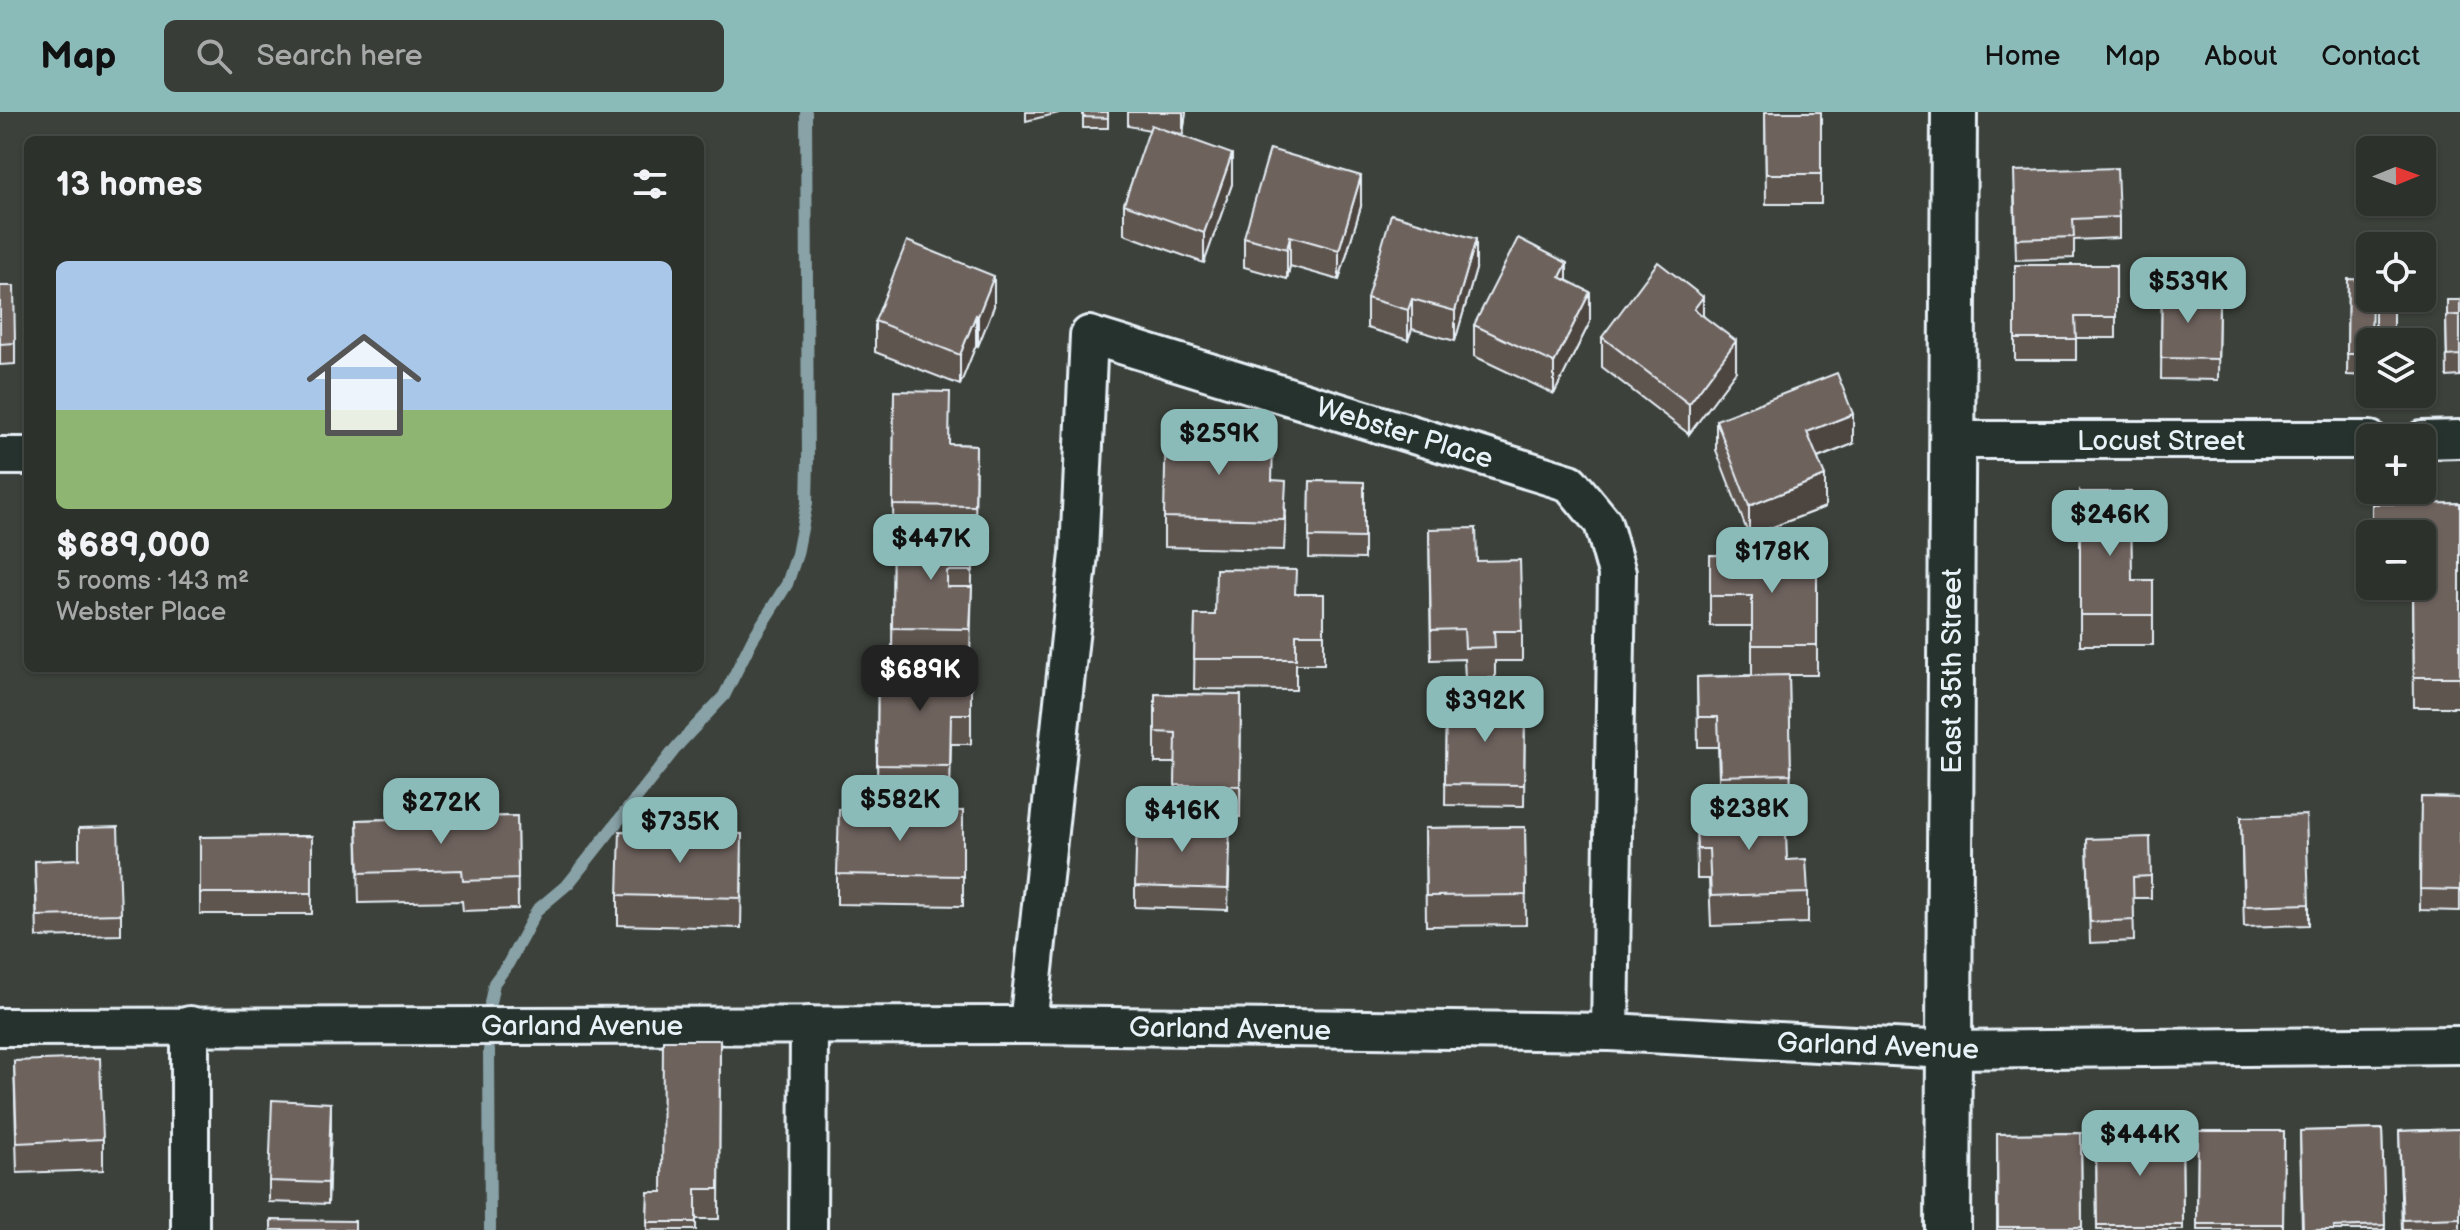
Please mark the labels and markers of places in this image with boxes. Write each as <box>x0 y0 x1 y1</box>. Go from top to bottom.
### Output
pin: $539K <box>2132 257 2244 325</box>
pin: $259K <box>1163 409 1275 477</box>
pin: $246K <box>2054 490 2166 558</box>
pin: $447K <box>875 514 987 582</box>
pin: $178K <box>1716 527 1828 595</box>
pin: $689K <box>864 645 976 713</box>
pin: $392K <box>1429 676 1541 744</box>
pin: $582K <box>844 775 956 843</box>
pin: $272K <box>385 778 497 846</box>
pin: $238K <box>1693 784 1805 852</box>
pin: $416K <box>1126 786 1238 854</box>
pin: $735K <box>624 797 736 865</box>
pin: $444K <box>2084 1110 2196 1178</box>

